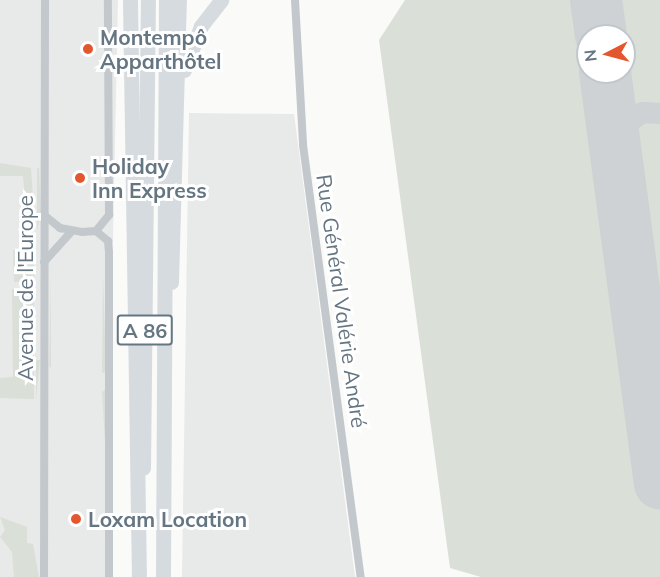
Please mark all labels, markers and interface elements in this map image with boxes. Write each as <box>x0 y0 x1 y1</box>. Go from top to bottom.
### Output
place label: Montempô Apparthôtel <box>100 24 221 74</box>
north arrow <box>576 24 636 84</box>
marker: Montempô Apparthôtel <box>81 42 95 56</box>
text: N <box>580 49 601 63</box>
place label: Holiday Inn Express <box>92 153 207 203</box>
marker: Holiday Inn Express <box>73 171 87 185</box>
street label: Rue Général Valérie André <box>312 173 372 429</box>
street label: Avenue de l'Europe <box>12 195 38 381</box>
road number: A 86 <box>116 313 174 347</box>
place label: Loxam Location <box>88 506 247 532</box>
marker: Loxam Location <box>69 512 83 526</box>

